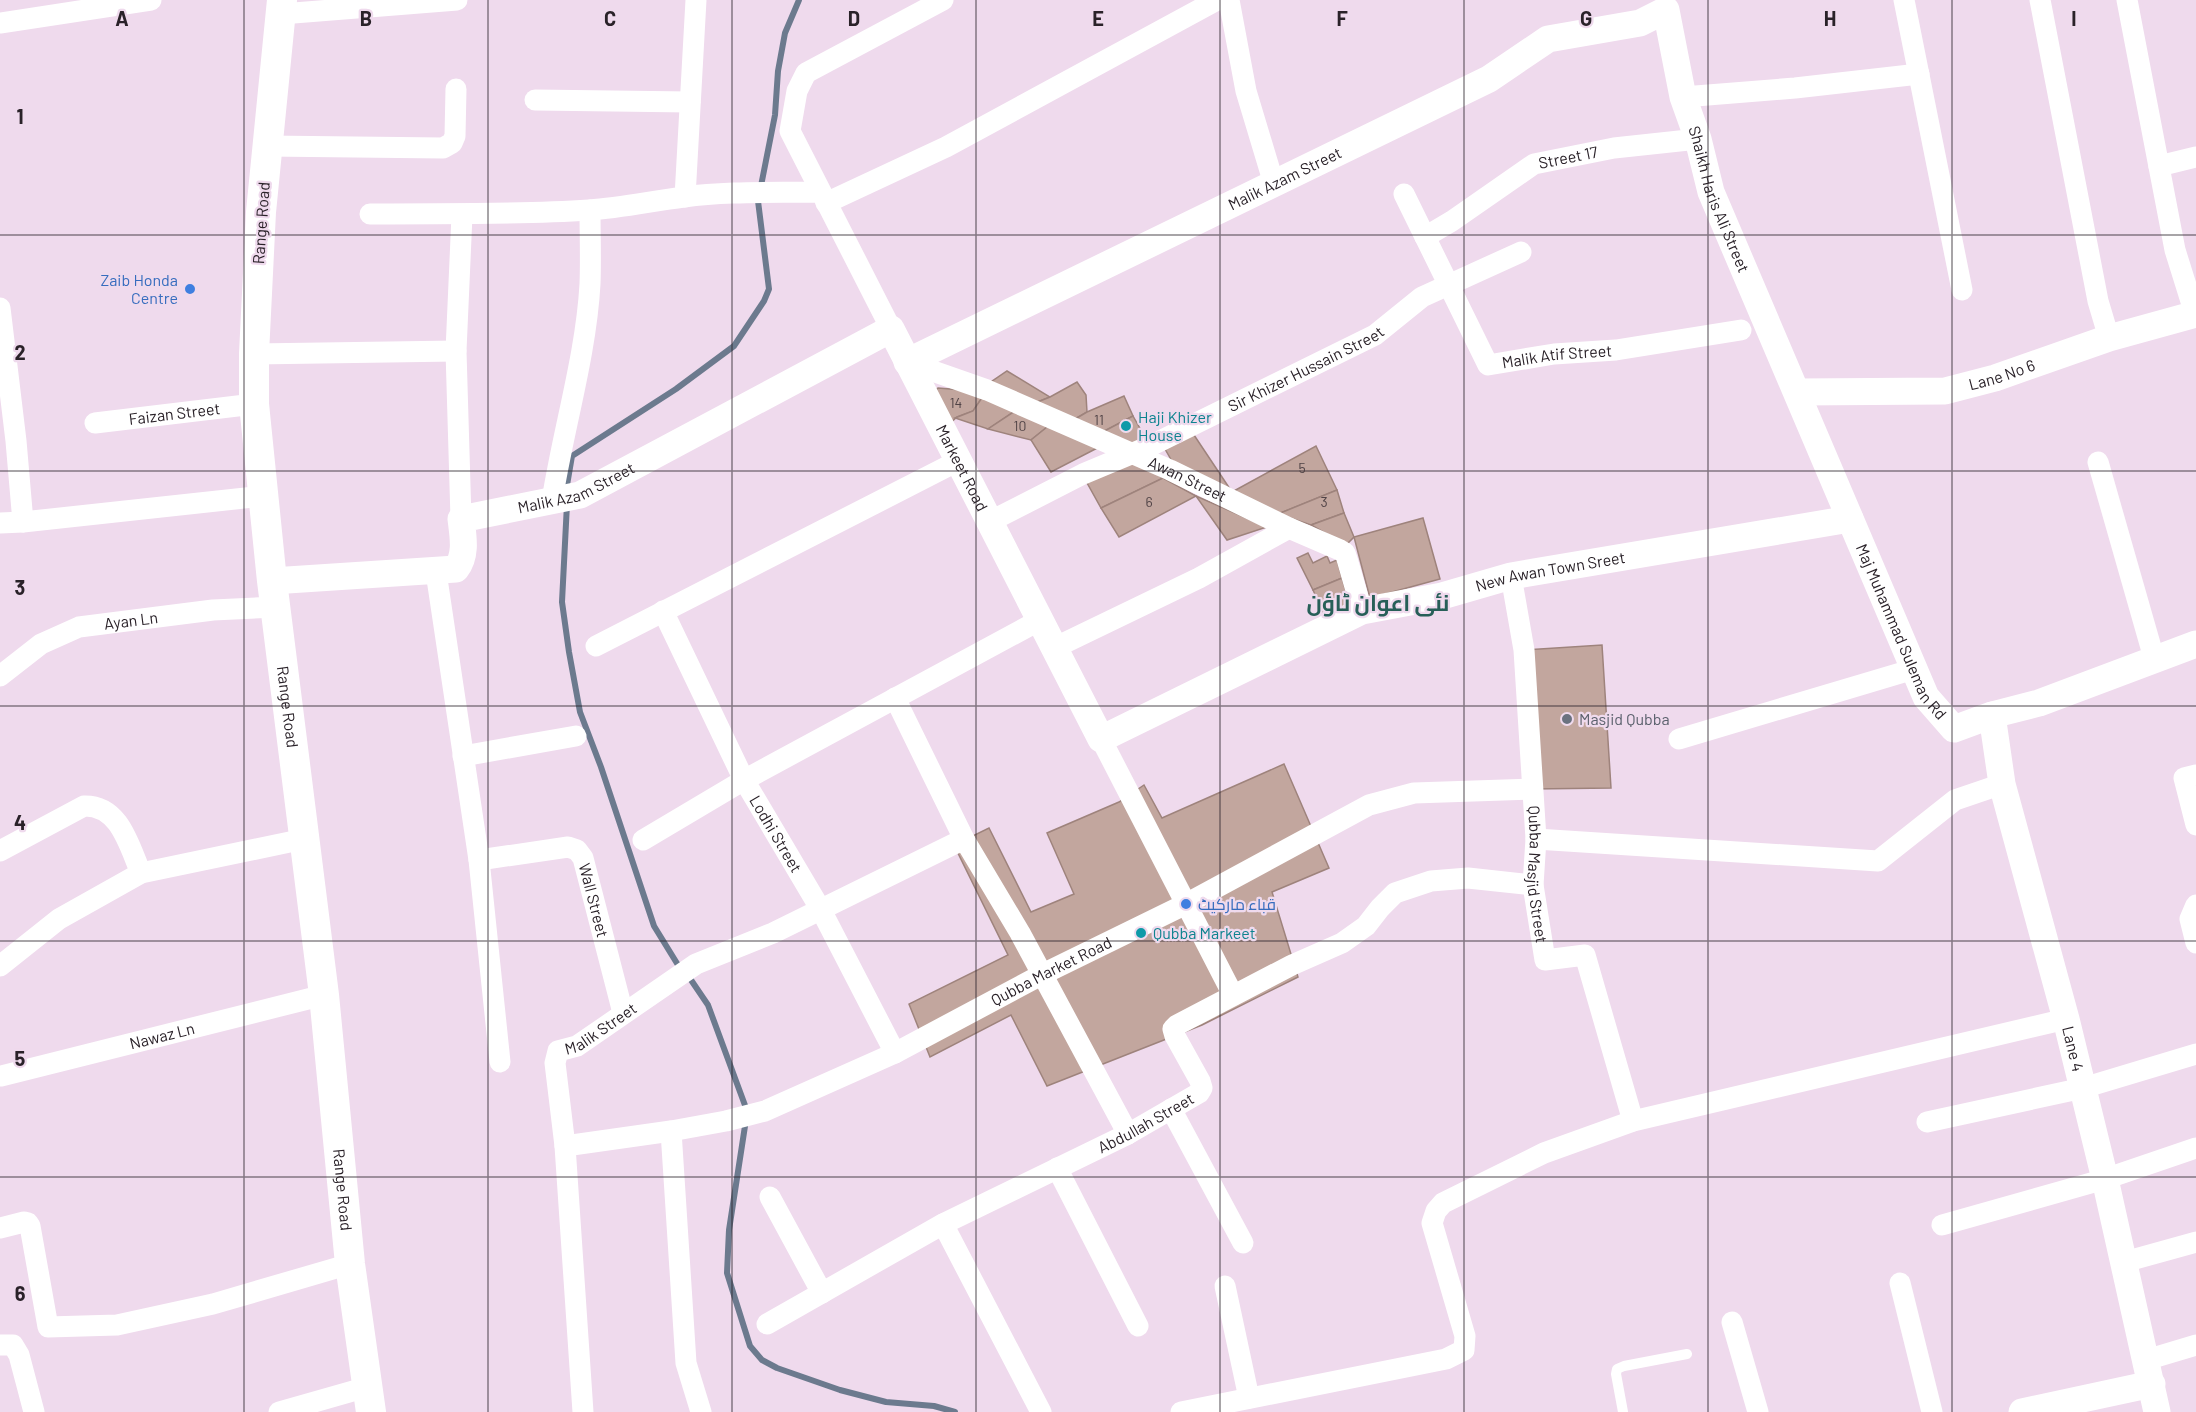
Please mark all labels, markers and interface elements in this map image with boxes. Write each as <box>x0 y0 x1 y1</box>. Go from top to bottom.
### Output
text: A <box>115 6 129 30</box>
text: B <box>360 6 372 30</box>
text: C <box>604 6 616 30</box>
text: D <box>848 6 860 30</box>
text: E <box>1092 6 1104 30</box>
text: F <box>1336 6 1348 30</box>
text: G <box>1580 6 1592 30</box>
text: H <box>1824 6 1836 30</box>
text: I <box>2071 6 2077 30</box>
text: 1 <box>16 104 24 128</box>
street label: Shaikh Haris Ali Street <box>1685 123 1754 275</box>
street label: Street 17 <box>1537 141 1600 172</box>
street label: Malik Azam Street <box>1225 142 1344 214</box>
street label: Range Road <box>248 181 273 265</box>
place label: Zaib Honda Centre <box>100 270 178 307</box>
marker: Zaib Honda Centre <box>183 282 197 296</box>
street label: Sir Khizer Hussain Street <box>1224 322 1388 415</box>
text: 2 <box>14 340 26 364</box>
street label: Malik Atif Street <box>1500 340 1612 372</box>
street label: Lane No 6 <box>1966 355 2037 393</box>
house number: 14 <box>950 394 962 411</box>
street label: Faizan Street <box>128 398 221 428</box>
place label: Haji Khizer House <box>1138 407 1212 444</box>
house number: 11 <box>1094 411 1104 428</box>
house number: 10 <box>1014 417 1026 434</box>
marker: Haji Khizer House <box>1119 419 1133 433</box>
street label: Markeet Road <box>933 421 993 514</box>
street label: Awan Street <box>1146 452 1230 505</box>
street label: Malik Azam Street <box>516 458 638 516</box>
house number: 5 <box>1298 459 1306 476</box>
house number: 6 <box>1145 493 1153 510</box>
house number: 3 <box>1320 493 1328 510</box>
street label: Maj Muhammad Suleman Rd <box>1853 541 1951 723</box>
street label: New Awan Town Sreet <box>1473 547 1626 595</box>
text: 3 <box>15 575 25 599</box>
district label: نئی اعوان ٹاؤن <box>1307 589 1449 617</box>
street label: Ayan Ln <box>103 607 159 633</box>
street label: Range Road <box>274 665 303 749</box>
place label: Masjid Qubba <box>1579 709 1670 728</box>
marker: Masjid Qubba <box>1560 712 1574 726</box>
street label: Lodhi Street <box>746 792 806 876</box>
street label: Qubba Masjid Street <box>1524 805 1552 944</box>
text: 4 <box>14 810 26 834</box>
street label: Wall Street <box>576 861 613 939</box>
place label: قباء مارکیٹ <box>1198 894 1276 914</box>
marker: قباء مارکیٹ <box>1179 897 1193 911</box>
place label: Qubba Markeet <box>1153 923 1256 942</box>
marker: Qubba Markeet <box>1134 926 1148 940</box>
street label: Qubba Market Road <box>987 932 1114 1009</box>
street label: Malik Street <box>562 998 640 1058</box>
street label: Nawaz Ln <box>127 1018 196 1052</box>
street label: Lane 4 <box>2059 1024 2088 1073</box>
text: 5 <box>15 1046 26 1070</box>
street label: Abdullah Street <box>1094 1088 1197 1156</box>
street label: Range Road <box>330 1148 357 1232</box>
text: 6 <box>15 1281 26 1305</box>

